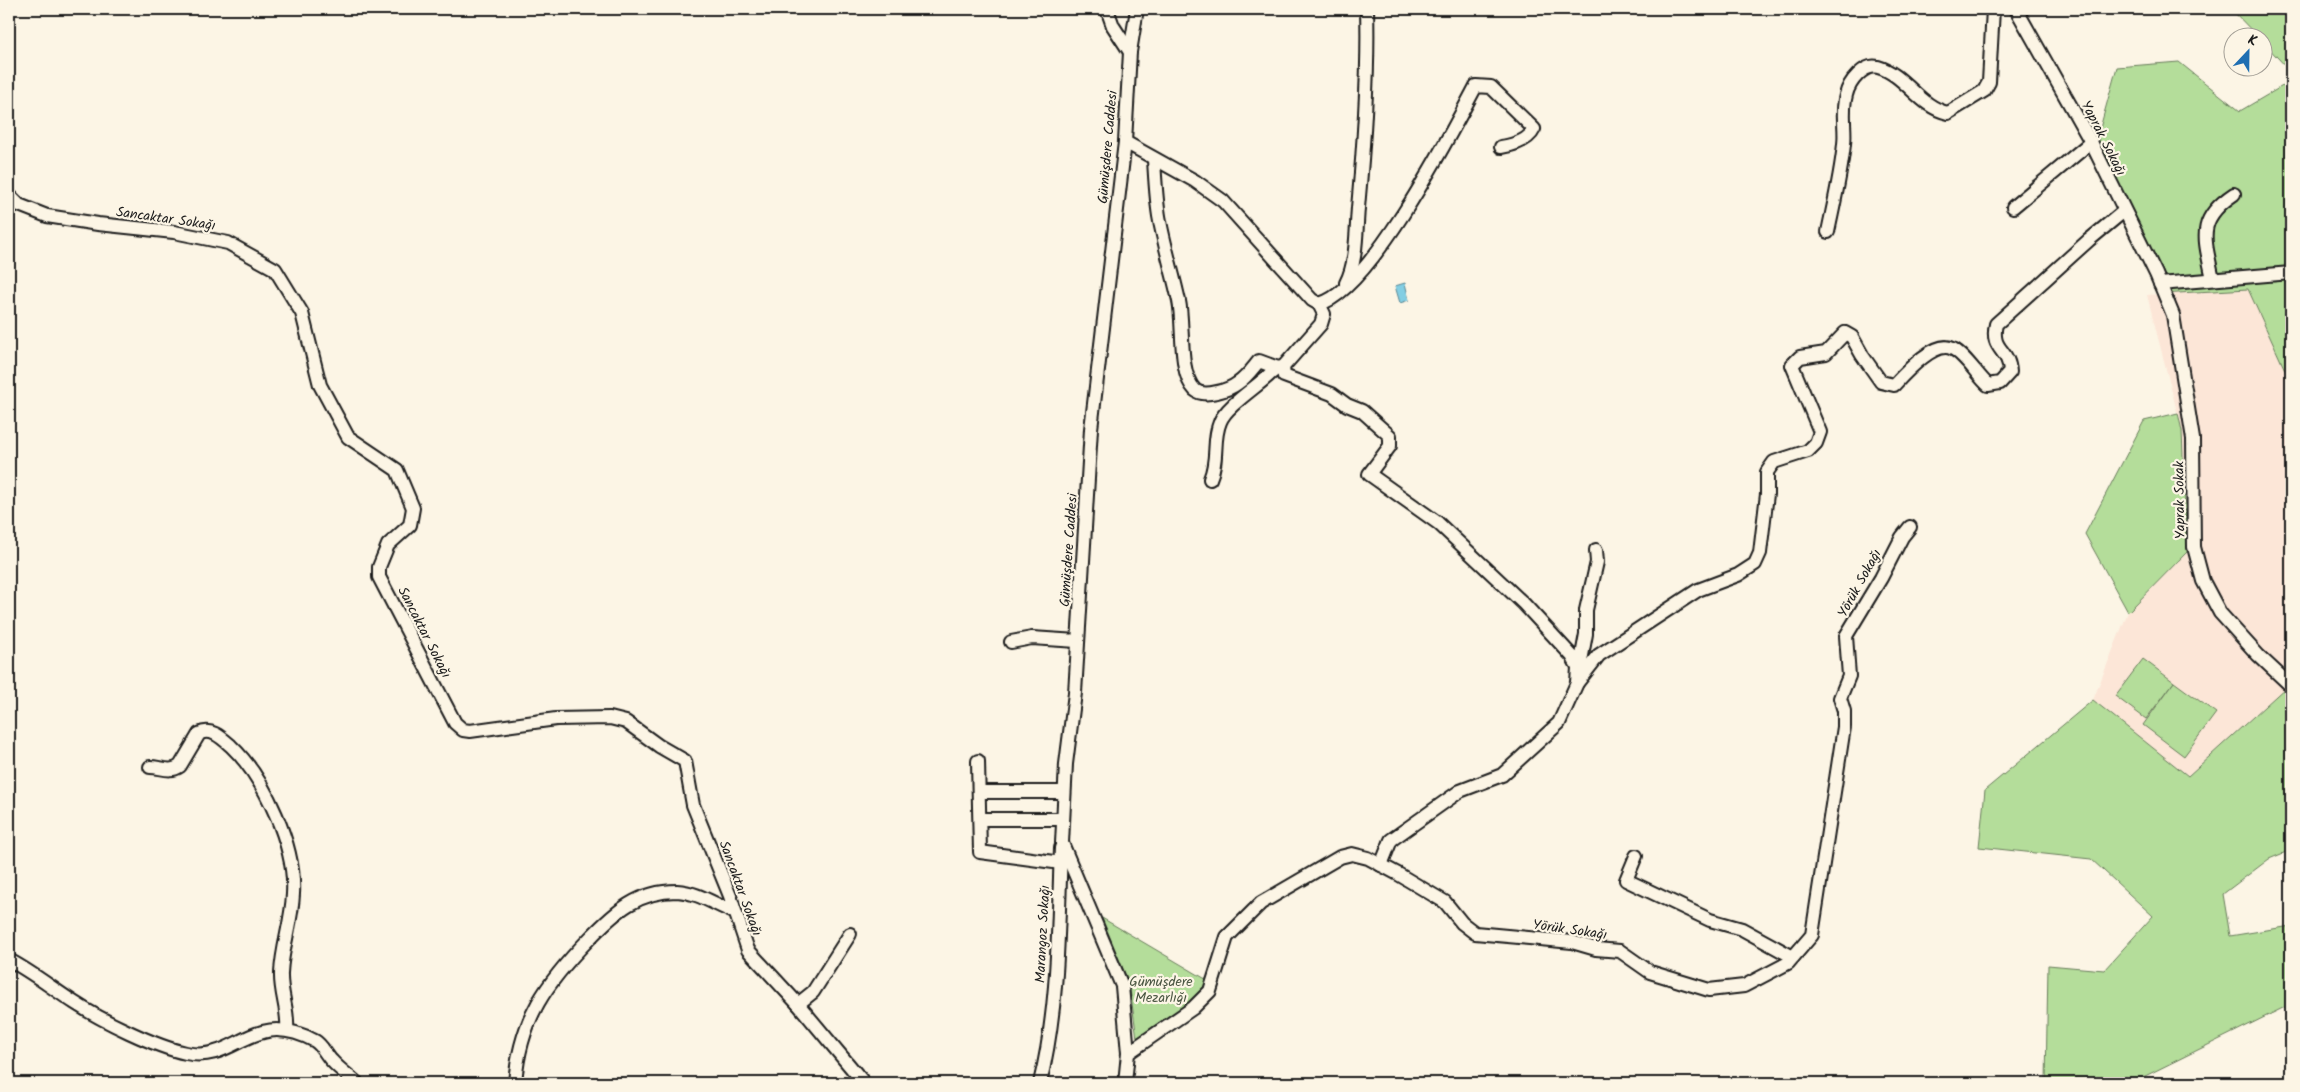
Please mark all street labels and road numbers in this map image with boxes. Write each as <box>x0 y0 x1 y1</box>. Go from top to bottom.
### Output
street label: Gümüşdere Caddesi <box>1092 89 1124 205</box>
street label: Yaprak Sokağı <box>2075 97 2132 180</box>
street label: Sancaktar Sokağı <box>115 201 217 237</box>
street label: Yaprak Sokak <box>2168 460 2192 539</box>
street label: Gümüşdere Caddesi <box>1054 492 1084 607</box>
street label: Yörük Sokağı <box>1832 545 1888 622</box>
street label: Sancaktar Sokağı <box>392 583 457 682</box>
street label: Sancaktar Sokağı <box>713 837 768 940</box>
street label: Marangoz Sokağı <box>1029 884 1057 984</box>
street label: Yörük Sokağı <box>1531 914 1609 946</box>

